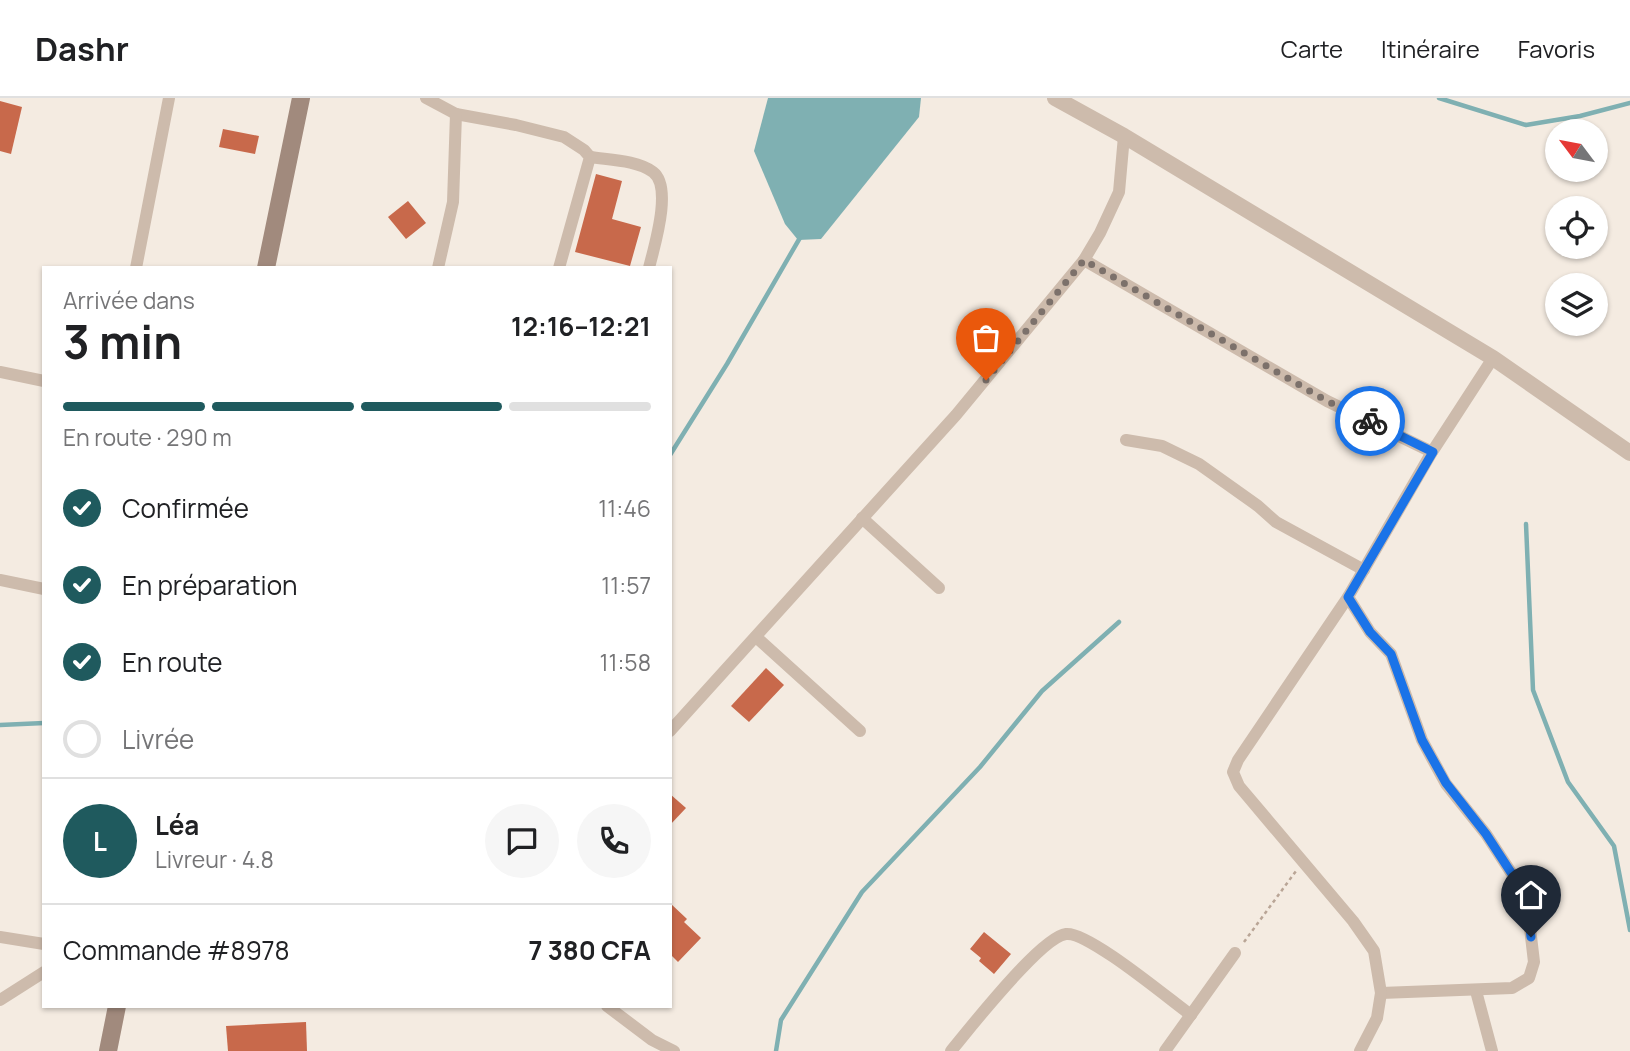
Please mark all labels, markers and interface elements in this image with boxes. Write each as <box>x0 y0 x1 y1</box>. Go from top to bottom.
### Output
text: Dashr <box>35 26 129 71</box>
text: Carte <box>1281 32 1343 65</box>
text: Itinéraire <box>1381 32 1480 65</box>
text: Favoris <box>1518 32 1595 65</box>
north arrow <box>1545 119 1608 182</box>
map controls <box>1545 119 1608 336</box>
button: locate <box>1545 196 1608 259</box>
button: layers <box>1545 273 1608 336</box>
text: Arrivée dans <box>63 284 195 316</box>
text: 12:16–12:21 <box>511 308 651 344</box>
pin <box>956 308 1016 380</box>
text: 3 min <box>63 310 182 373</box>
icon: bag <box>967 319 1005 357</box>
courier <box>1335 386 1405 456</box>
icon: bike <box>1351 402 1389 440</box>
text: En route · 290 m <box>63 421 232 453</box>
icon: check <box>63 489 101 527</box>
text: Confirmée <box>122 490 249 526</box>
text: 11:46 <box>598 492 651 524</box>
icon: check <box>63 566 101 604</box>
text: En préparation <box>122 567 297 603</box>
text: 11:57 <box>601 569 651 601</box>
icon: check <box>63 643 101 681</box>
text: En route <box>122 644 223 680</box>
text: 11:58 <box>600 646 651 678</box>
text: Livrée <box>122 721 194 757</box>
button: chat <box>485 804 559 878</box>
button: phone <box>577 804 651 878</box>
text: Léa <box>155 807 199 843</box>
text: L <box>93 823 107 859</box>
text: Livreur · 4.8 <box>155 843 274 875</box>
pin <box>1501 865 1561 937</box>
icon: home <box>1512 876 1550 914</box>
text: Commande #8978 <box>63 932 290 968</box>
text: 7 380 CFA <box>529 932 651 968</box>

